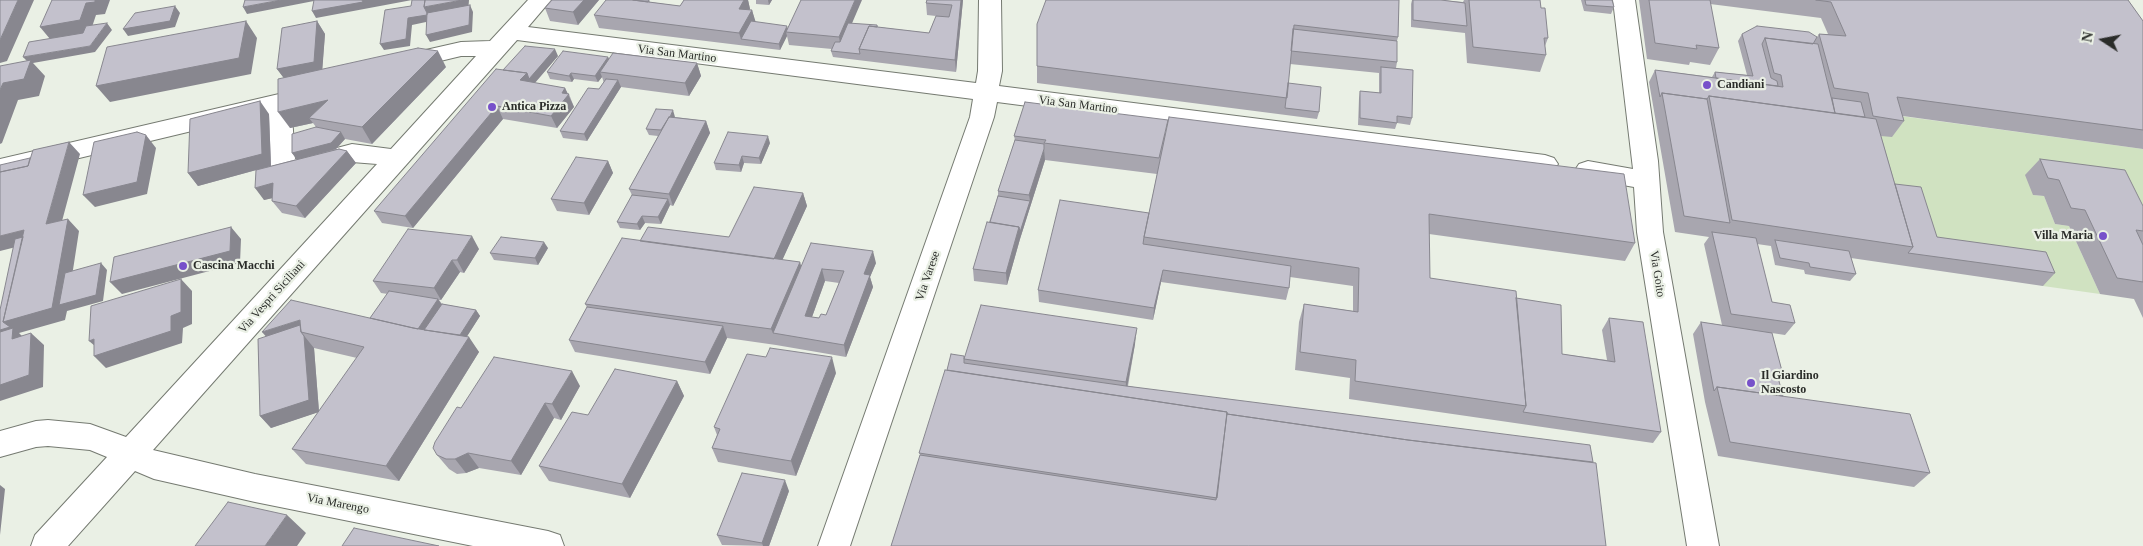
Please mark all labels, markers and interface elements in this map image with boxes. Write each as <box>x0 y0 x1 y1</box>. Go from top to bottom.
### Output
north arrow <box>2078 15 2128 65</box>
text: N <box>2079 31 2096 43</box>
street label: Via San Martino <box>637 42 717 66</box>
place label: Candiani <box>1717 78 1764 92</box>
marker: Candiani <box>1701 79 1713 91</box>
street label: Via San Martino <box>1038 93 1118 117</box>
place label: Antica Pizza <box>502 100 566 114</box>
marker: Antica Pizza <box>486 101 498 113</box>
place label: Villa Maria <box>2034 229 2093 243</box>
marker: Villa Maria <box>2097 230 2109 242</box>
street label: Via Varese <box>913 249 943 303</box>
street label: Via Goito <box>1646 250 1668 298</box>
street label: Via Vespri Siciliani <box>235 258 309 336</box>
place label: Cascina Macchi <box>193 259 275 273</box>
marker: Cascina Macchi <box>177 260 189 272</box>
place label: Il Giardino Nascosto <box>1761 369 1819 397</box>
marker: Il Giardino Nascosto <box>1745 377 1757 389</box>
street label: Via Marengo <box>306 491 370 517</box>

